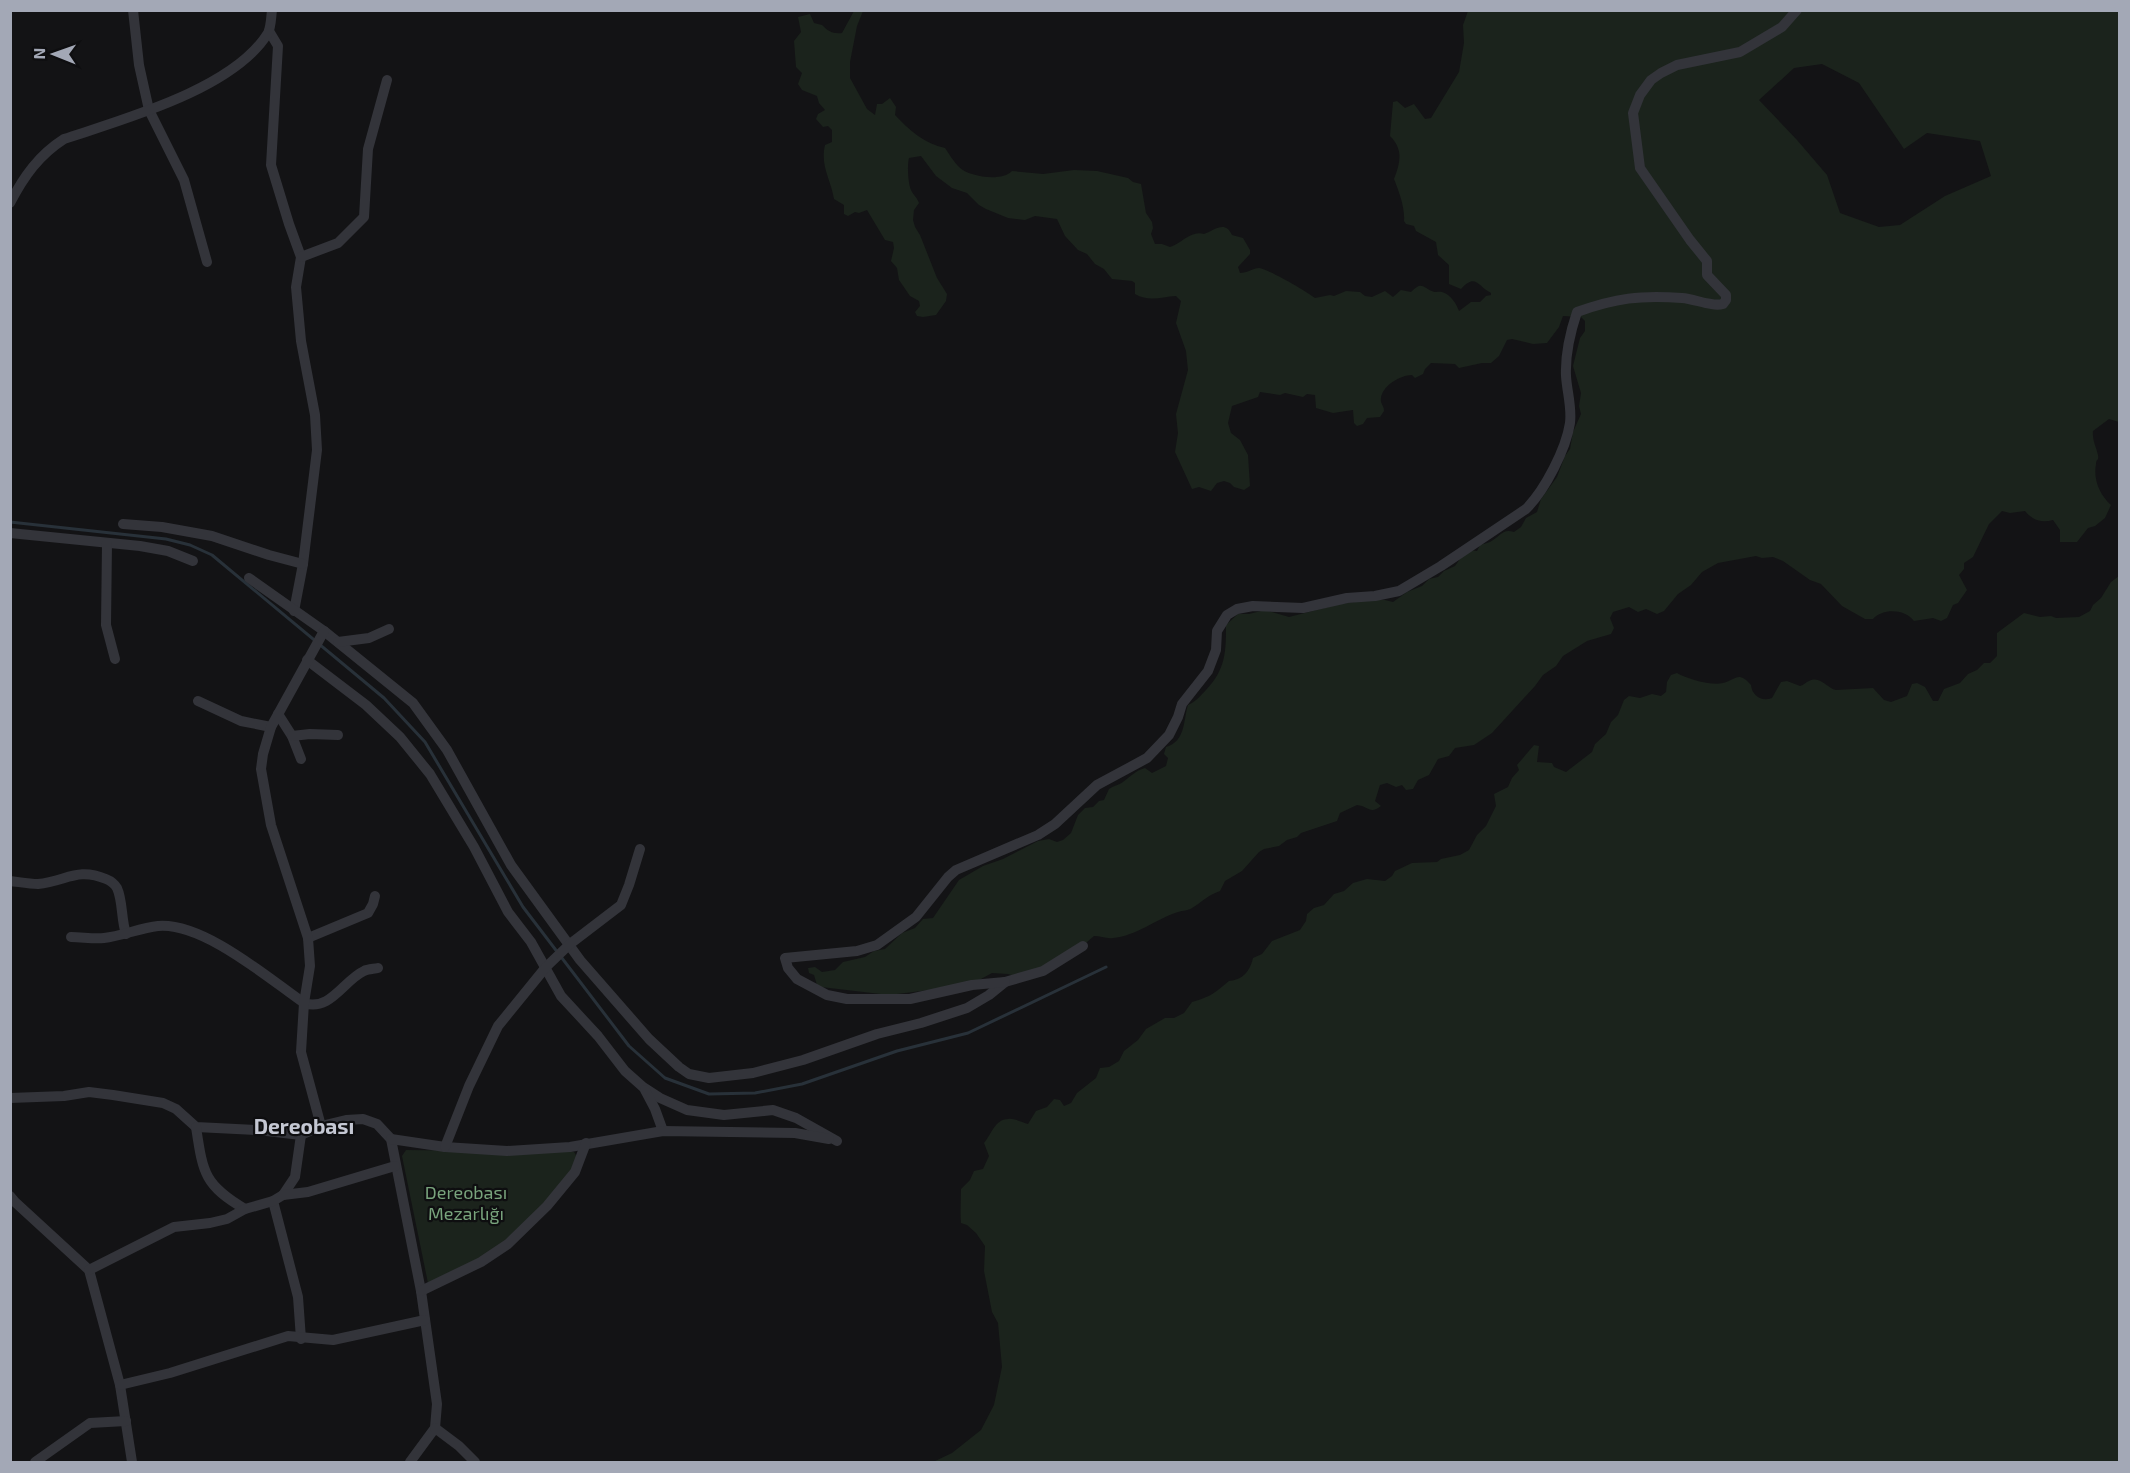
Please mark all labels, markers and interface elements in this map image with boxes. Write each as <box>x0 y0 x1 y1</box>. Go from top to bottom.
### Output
north arrow <box>24 24 84 84</box>
text: N <box>29 48 48 60</box>
district label: Dereobası <box>254 1113 354 1138</box>
park label: Dereobası Mezarlığı <box>425 1181 507 1224</box>

